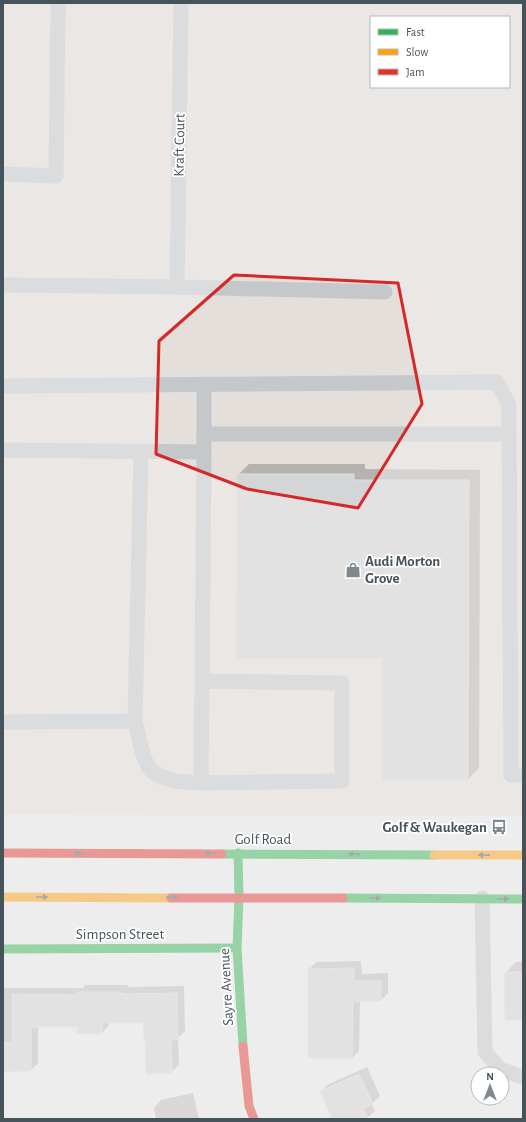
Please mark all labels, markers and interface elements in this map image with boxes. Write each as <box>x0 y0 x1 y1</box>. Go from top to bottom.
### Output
legend <box>370 16 510 88</box>
text: Fast <box>406 26 425 38</box>
text: Slow <box>406 46 428 58</box>
text: Jam <box>406 66 425 78</box>
street label: Kraft Court <box>171 113 188 177</box>
place label: Audi Morton Grove <box>365 554 440 586</box>
shop icon: Audi Morton Grove <box>344 561 362 579</box>
bus stop icon: Golf & Waukegan <box>490 818 508 836</box>
place label: Golf & Waukegan <box>383 820 487 835</box>
street label: Golf Road <box>235 832 292 847</box>
one-way arrow <box>73 850 86 856</box>
one-way arrow <box>203 850 216 856</box>
one-way arrow <box>347 851 360 857</box>
one-way arrow <box>477 852 490 858</box>
one-way arrow <box>36 894 49 900</box>
one-way arrow <box>166 894 178 901</box>
one-way arrow <box>369 895 382 901</box>
one-way arrow <box>497 896 510 902</box>
street label: Simpson Street <box>76 927 165 942</box>
street label: Sayre Avenue <box>217 948 236 1026</box>
north arrow <box>470 1066 510 1106</box>
text: N <box>486 1071 494 1082</box>

